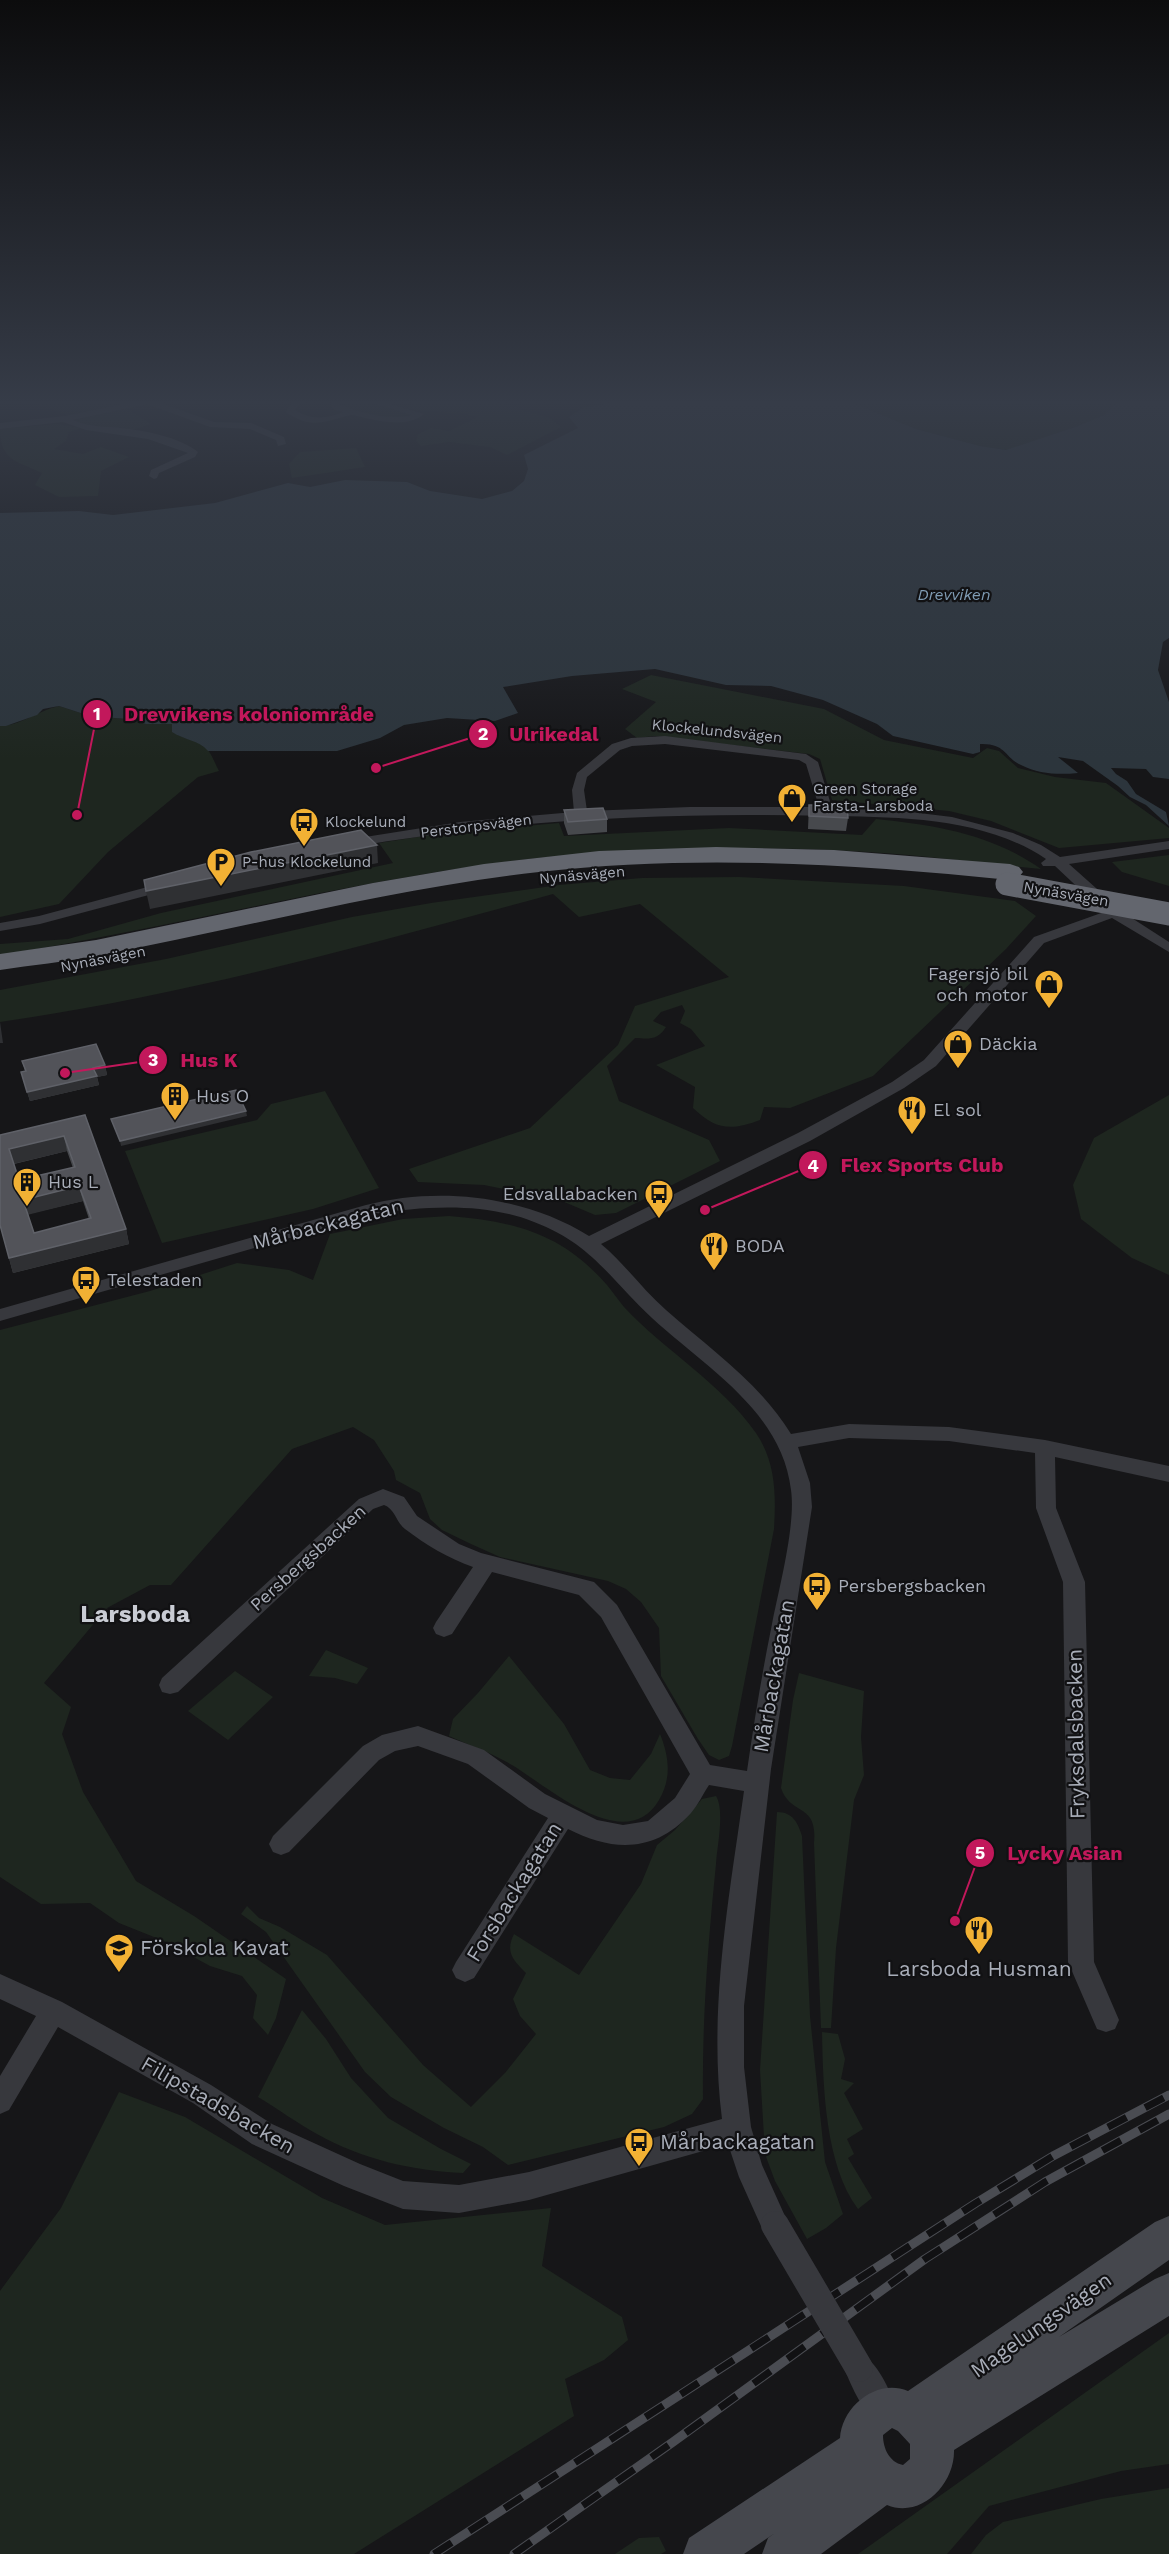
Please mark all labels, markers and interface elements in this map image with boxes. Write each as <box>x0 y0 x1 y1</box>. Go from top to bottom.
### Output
water label: Drevviken <box>917 585 991 604</box>
callout: Drevvikens koloniområde <box>82 695 386 733</box>
text: Drevvikens koloniområde <box>124 702 374 726</box>
text: 1 <box>93 703 101 724</box>
callout: Ulrikedal <box>468 715 611 753</box>
street label: Klockelundsvägen <box>651 715 783 747</box>
text: Ulrikedal <box>509 722 599 746</box>
text: 2 <box>478 723 488 744</box>
place label: Green Storage Farsta-Larsboda <box>813 780 934 815</box>
shop icon: Green Storage Farsta-Larsboda <box>776 782 808 824</box>
bus stop icon: Klockelund <box>288 806 320 848</box>
street label: Perstorpsvägen <box>419 810 533 842</box>
place label: Klockelund <box>325 813 406 831</box>
parking icon: P-hus Klockelund <box>205 846 237 888</box>
place label: P-hus Klockelund <box>242 853 371 871</box>
street label: Nynäsvägen <box>538 862 626 888</box>
street label: Nynäsvägen <box>1022 878 1110 910</box>
street label: Nynäsvägen <box>59 942 147 976</box>
place label: Fagersjö bil och motor <box>928 963 1028 1005</box>
shop icon: Fagersjö bil och motor <box>1033 968 1065 1010</box>
shop icon: Däckia <box>942 1028 974 1070</box>
place label: Däckia <box>979 1033 1037 1054</box>
callout: Hus K <box>138 1041 250 1079</box>
text: Hus K <box>180 1048 238 1072</box>
text: 3 <box>148 1049 158 1070</box>
building icon: Hus O <box>159 1080 191 1122</box>
place label: Hus O <box>196 1085 249 1106</box>
restaurant icon: El sol <box>896 1094 928 1136</box>
place label: El sol <box>933 1099 982 1120</box>
callout: Flex Sports Club <box>798 1146 1016 1184</box>
text: Flex Sports Club <box>841 1153 1003 1177</box>
text: 4 <box>807 1155 819 1176</box>
building icon: Hus L <box>11 1166 43 1208</box>
place label: Hus L <box>48 1171 99 1192</box>
bus stop icon: Edsvallabacken <box>643 1178 675 1220</box>
place label: Edsvallabacken <box>503 1183 638 1204</box>
street label: Mårbackagatan <box>250 1193 406 1254</box>
restaurant icon: BODA <box>698 1230 730 1272</box>
place label: BODA <box>735 1235 785 1256</box>
bus stop icon: Telestaden <box>70 1264 102 1306</box>
place label: Telestaden <box>107 1269 202 1290</box>
street label: Persbergsbacken <box>246 1500 370 1615</box>
bus stop icon: Persbergsbacken <box>801 1570 833 1612</box>
place label: Persbergsbacken <box>838 1575 986 1596</box>
street label: Mårbackagatan <box>748 1597 799 1754</box>
district label: Larsboda <box>80 1600 190 1628</box>
street label: Fryksdalsbacken <box>1062 1649 1089 1819</box>
street label: Forsbackagatan <box>461 1817 567 1966</box>
callout: Lycky Asian <box>965 1834 1135 1872</box>
text: Lycky Asian <box>1007 1841 1123 1865</box>
text: 5 <box>975 1842 985 1863</box>
restaurant icon: Larsboda Husman <box>963 1914 995 1956</box>
school or university icon: Förskola Kavat <box>103 1932 135 1974</box>
place label: Förskola Kavat <box>140 1935 289 1960</box>
place label: Larsboda Husman <box>886 1956 1072 1981</box>
street label: Filipstadsbacken <box>137 2050 299 2159</box>
bus stop icon: Mårbackagatan <box>623 2126 655 2168</box>
place label: Mårbackagatan <box>660 2129 815 2154</box>
street label: Magelungsvägen <box>965 2267 1116 2382</box>

